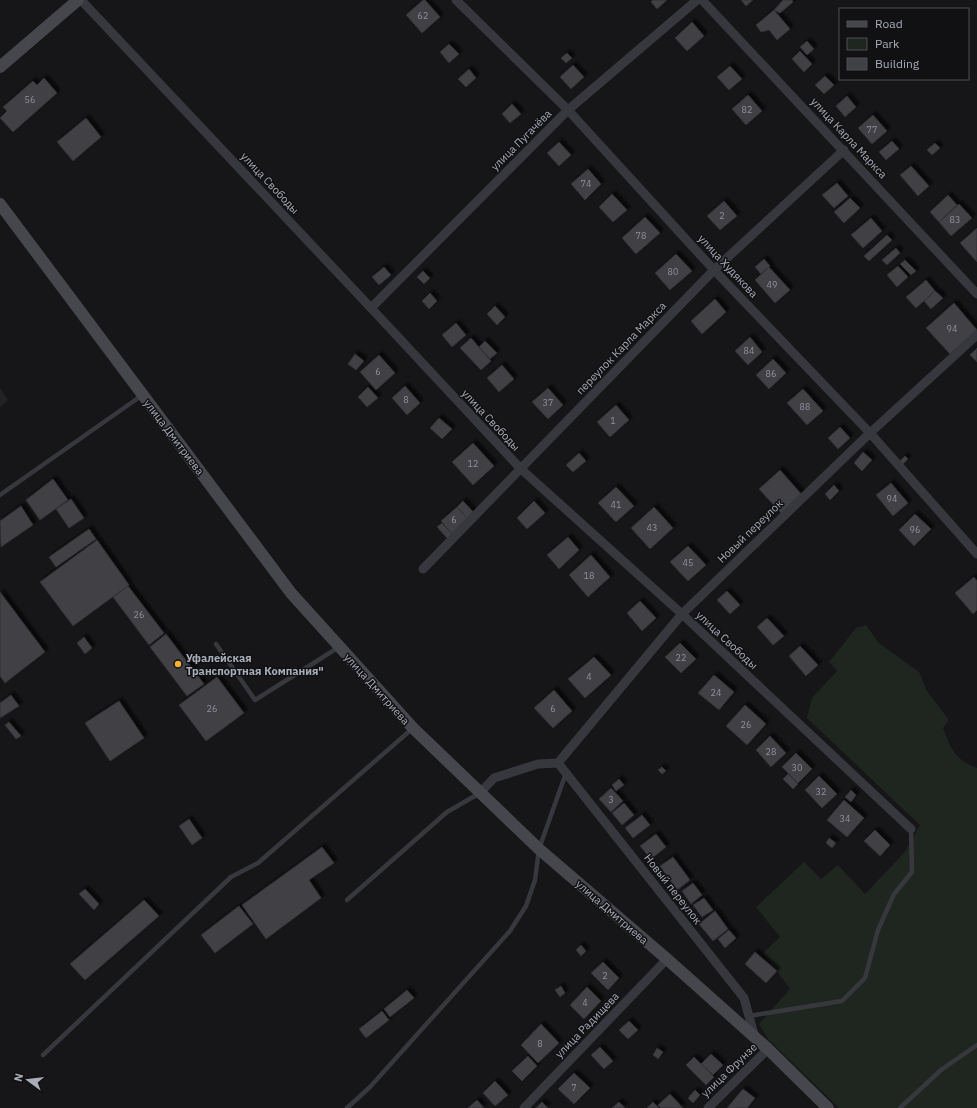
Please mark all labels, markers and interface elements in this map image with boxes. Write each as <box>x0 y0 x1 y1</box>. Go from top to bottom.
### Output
legend <box>839 8 969 80</box>
house number: 62 <box>418 10 428 21</box>
text: Road <box>875 16 903 31</box>
text: Park <box>875 36 900 51</box>
text: Building <box>875 56 920 71</box>
house number: 56 <box>25 94 35 105</box>
street label: улица Карла Маркса <box>808 95 890 182</box>
house number: 82 <box>742 104 752 115</box>
street label: улица Пугачёва <box>488 107 554 173</box>
house number: 77 <box>867 124 877 135</box>
street label: улица Свободы <box>238 149 302 217</box>
house number: 74 <box>581 178 591 189</box>
house number: 2 <box>719 210 725 221</box>
house number: 83 <box>950 214 960 225</box>
house number: 78 <box>636 230 646 241</box>
street label: улица Худякова <box>695 231 761 301</box>
house number: 80 <box>668 266 678 277</box>
house number: 49 <box>767 279 777 290</box>
street label: переулок Карла Маркса <box>573 299 669 397</box>
house number: 94 <box>947 323 957 334</box>
house number: 84 <box>744 345 754 356</box>
house number: 6 <box>375 366 381 377</box>
house number: 86 <box>766 368 776 379</box>
street label: улица Свободы <box>459 386 523 454</box>
house number: 8 <box>403 394 409 405</box>
street label: улица Дмитриева <box>141 396 207 478</box>
house number: 37 <box>543 397 553 408</box>
house number: 88 <box>800 401 810 412</box>
house number: 1 <box>610 415 616 426</box>
house number: 12 <box>468 458 478 469</box>
house number: 94 <box>887 493 897 504</box>
street label: Новый переулок <box>714 496 786 566</box>
house number: 41 <box>611 499 621 510</box>
house number: 6 <box>451 514 457 525</box>
house number: 43 <box>647 522 657 533</box>
house number: 96 <box>910 524 920 535</box>
house number: 45 <box>683 557 693 568</box>
house number: 18 <box>584 570 594 581</box>
street label: улица Свободы <box>693 608 761 672</box>
house number: 26 <box>134 609 144 620</box>
street label: улица Дмитриева <box>341 650 413 728</box>
place label: Уфалейская Транспортная Компания" <box>186 651 324 678</box>
house number: 22 <box>676 652 686 663</box>
marker: Уфалейская Транспортная Компания" <box>173 659 183 669</box>
house number: 4 <box>586 671 592 682</box>
house number: 24 <box>711 687 721 698</box>
house number: 26 <box>207 703 217 714</box>
house number: 6 <box>550 703 556 714</box>
house number: 26 <box>741 719 751 730</box>
house number: 28 <box>766 746 776 757</box>
house number: 30 <box>792 762 802 773</box>
house number: 32 <box>816 786 826 797</box>
house number: 3 <box>608 794 614 805</box>
house number: 34 <box>840 813 850 824</box>
street label: Новый переулок <box>641 851 705 927</box>
street label: улица Дмитриева <box>573 877 651 947</box>
house number: 2 <box>602 970 608 981</box>
street label: улица Радищева <box>552 989 622 1061</box>
house number: 4 <box>582 997 588 1008</box>
house number: 8 <box>537 1038 543 1049</box>
street label: улица Фрунзе <box>698 1040 760 1100</box>
north arrow <box>8 1060 48 1100</box>
text: N <box>11 1072 26 1083</box>
house number: 7 <box>571 1082 577 1093</box>

